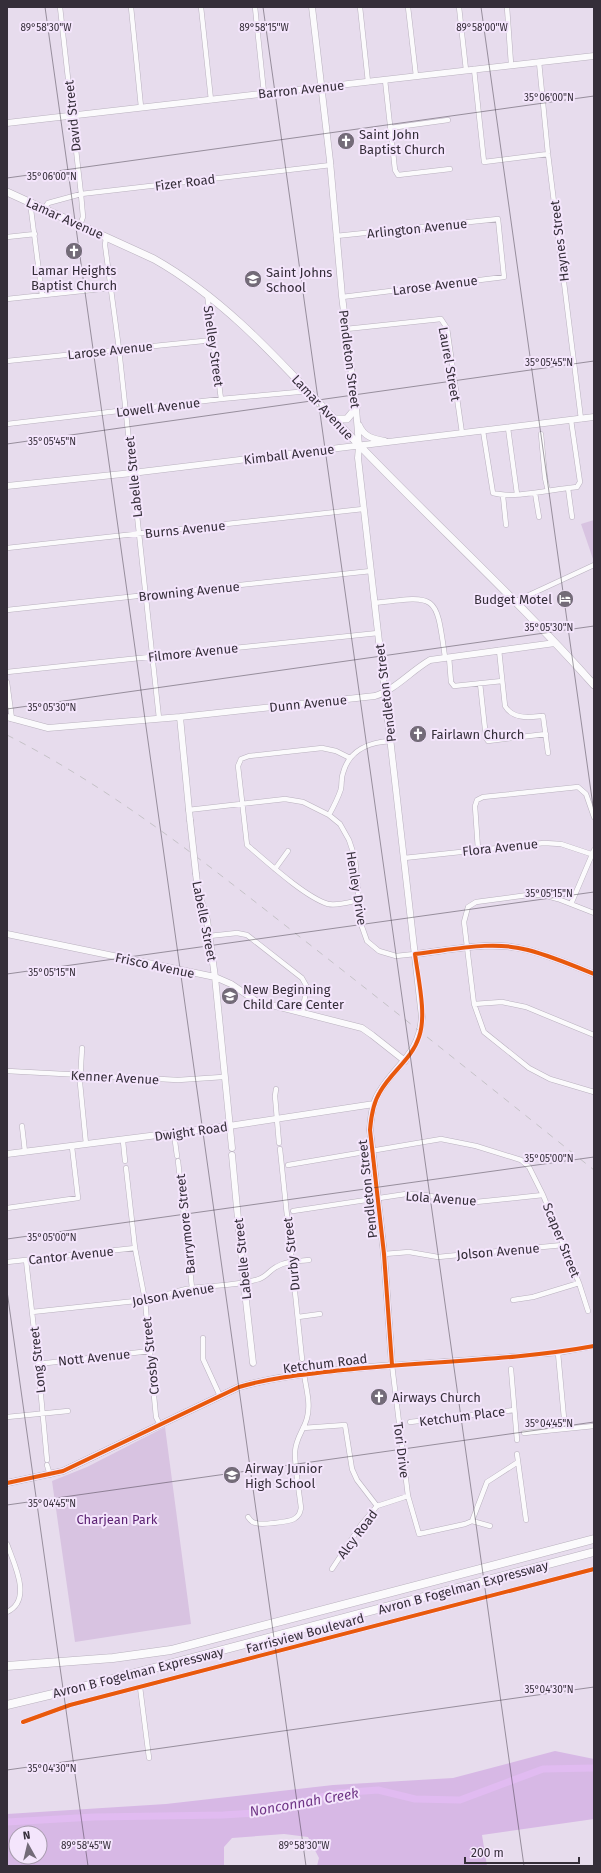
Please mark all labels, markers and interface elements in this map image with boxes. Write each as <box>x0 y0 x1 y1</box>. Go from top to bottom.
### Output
text: 89°58'30"W <box>20 22 72 34</box>
text: 89°58'15"W <box>239 22 290 34</box>
text: 89°58'00"W <box>456 22 509 34</box>
street label: Barron Avenue <box>257 78 345 101</box>
street label: David Street <box>61 79 84 152</box>
text: 35°06'00"N <box>524 92 574 104</box>
place label: Saint John Baptist Church <box>359 127 445 157</box>
church icon: Saint John Baptist Church <box>336 131 356 151</box>
text: 35°06'00"N <box>27 171 77 183</box>
street label: Fizer Road <box>154 171 216 194</box>
street label: Lamar Avenue <box>24 195 106 242</box>
street label: Haynes Street <box>547 199 572 282</box>
street label: Arlington Avenue <box>366 216 468 241</box>
church icon: Lamar Heights Baptist Church <box>64 241 84 261</box>
place label: Lamar Heights Baptist Church <box>31 263 117 293</box>
place label: Saint Johns School <box>266 265 332 295</box>
school or university icon: Saint Johns School <box>243 269 263 289</box>
street label: Larose Avenue <box>392 273 478 298</box>
street label: Shelley Street <box>200 305 227 388</box>
street label: Pendleton Street <box>336 309 363 409</box>
street label: Laurel Street <box>436 326 463 403</box>
street label: Larose Avenue <box>67 339 153 362</box>
text: 35°05'45"N <box>525 357 573 369</box>
street label: Lamar Avenue <box>289 372 357 443</box>
street label: Lowell Avenue <box>115 395 201 420</box>
street label: Labelle Street <box>122 435 145 518</box>
text: 35°05'45"N <box>28 436 76 448</box>
street label: Kimball Avenue <box>243 441 335 467</box>
street label: Burns Avenue <box>144 518 226 541</box>
street label: Browning Avenue <box>138 579 240 604</box>
hotel icon: Budget Motel <box>555 589 575 609</box>
place label: Budget Motel <box>474 592 552 607</box>
text: 35°05'30"N <box>525 622 573 634</box>
street label: Filmore Avenue <box>147 640 239 665</box>
street label: Pendleton Street <box>372 643 399 743</box>
street label: Dunn Avenue <box>269 692 348 715</box>
text: 35°05'30"N <box>28 702 76 714</box>
church icon: Fairlawn Church <box>408 724 428 744</box>
place label: Fairlawn Church <box>431 727 524 742</box>
street label: Flora Avenue <box>462 836 539 859</box>
street label: Henley Drive <box>343 850 370 926</box>
street label: Labelle Street <box>189 880 220 963</box>
text: 35°05'15"N <box>525 888 573 900</box>
street label: Frisco Avenue <box>114 950 196 981</box>
text: 35°05'15"N <box>28 967 76 979</box>
place label: New Beginning Child Care Center <box>243 982 344 1012</box>
school or university icon: New Beginning Child Care Center <box>220 986 240 1006</box>
street label: Kenner Avenue <box>70 1068 160 1087</box>
street label: Dwight Road <box>153 1119 229 1144</box>
street label: Pendleton Street <box>355 1139 380 1239</box>
text: 35°05'00"N <box>524 1153 574 1165</box>
street label: Barrymore Street <box>173 1173 198 1275</box>
street label: Lola Avenue <box>405 1189 477 1208</box>
street label: Scaper Street <box>540 1201 583 1280</box>
street label: Durby Street <box>280 1216 303 1291</box>
street label: Labelle Street <box>231 1217 254 1300</box>
text: 35°05'00"N <box>27 1232 77 1244</box>
street label: Jolson Avenue <box>456 1240 540 1263</box>
street label: Cantor Avenue <box>28 1244 114 1267</box>
street label: Jolson Avenue <box>131 1280 215 1309</box>
street label: Crosby Street <box>139 1316 162 1396</box>
street label: Long Street <box>27 1326 48 1394</box>
street label: Nott Avenue <box>57 1346 131 1369</box>
street label: Ketchum Road <box>282 1351 368 1376</box>
church icon: Airways Church <box>369 1387 389 1407</box>
place label: Airways Church <box>392 1390 481 1405</box>
street label: Ketchum Place <box>418 1404 506 1429</box>
text: 35°04'45"N <box>525 1418 573 1430</box>
street label: Tori Drive <box>391 1421 412 1479</box>
place label: Airway Junior High School <box>245 1461 322 1491</box>
school or university icon: Airway Junior High School <box>222 1465 242 1485</box>
text: 35°04'45"N <box>28 1498 76 1510</box>
street label: Alcy Road <box>334 1507 381 1562</box>
park label: Charjean Park <box>76 1512 158 1527</box>
street label: Avron B Fogelman Expressway <box>376 1557 551 1617</box>
street label: Farrisview Boulevard <box>244 1610 366 1656</box>
street label: Avron B Fogelman Expressway <box>51 1644 226 1701</box>
text: 35°04'30"N <box>524 1684 574 1696</box>
text: 35°04'30"N <box>27 1763 77 1775</box>
water label: Nonconnah Creek <box>248 1784 360 1820</box>
north arrow <box>8 1825 48 1865</box>
text: N <box>22 1829 31 1843</box>
scale bar <box>465 1839 579 1865</box>
text: 89°58'45"W <box>61 1840 112 1852</box>
text: 89°58'30"W <box>278 1840 330 1852</box>
text: 200 m <box>471 1846 504 1860</box>

